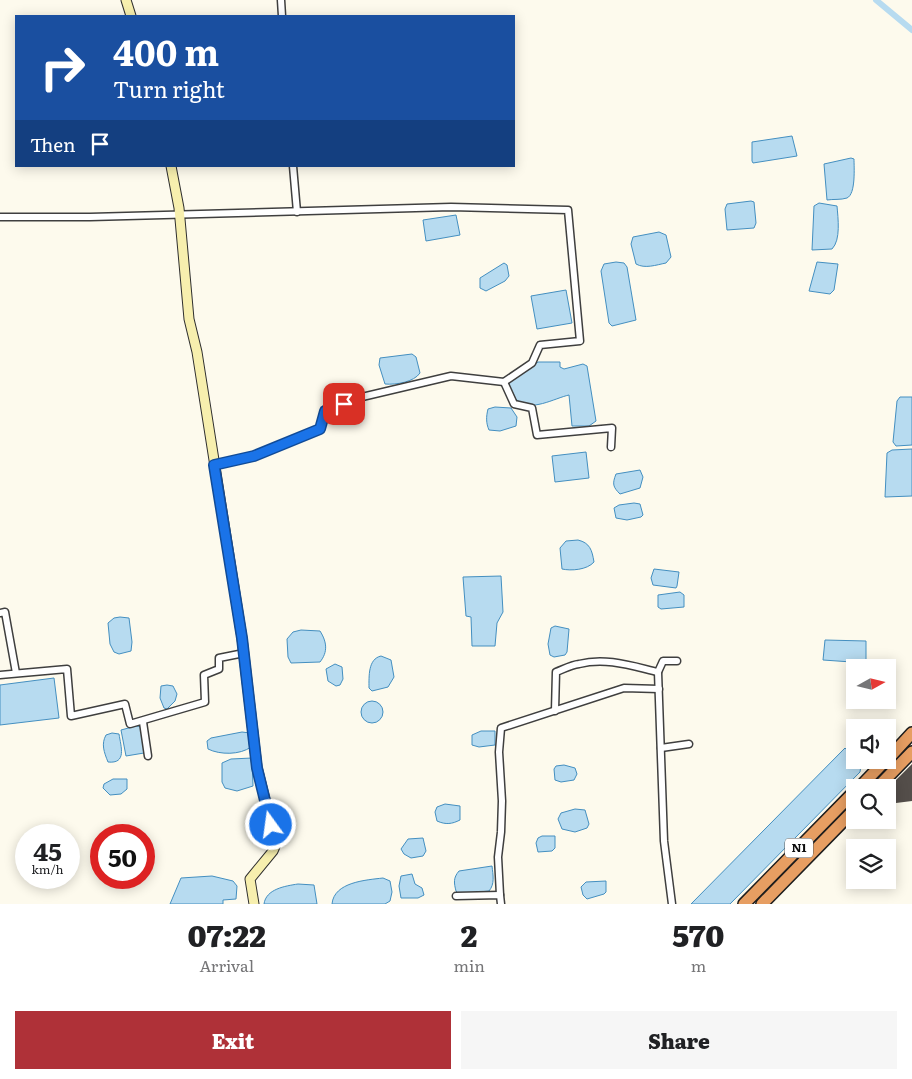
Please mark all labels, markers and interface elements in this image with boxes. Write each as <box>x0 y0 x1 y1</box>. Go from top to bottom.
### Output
text: 400 m <box>113 25 219 77</box>
icon: right <box>30 35 95 100</box>
text: Turn right <box>113 72 225 105</box>
text: Then <box>30 130 76 158</box>
icon: arrive <box>86 130 114 158</box>
pin <box>323 383 365 425</box>
icon: arrive <box>330 390 358 418</box>
north arrow <box>846 659 896 709</box>
map controls <box>846 659 896 889</box>
button: sound <box>846 719 896 769</box>
button: search <box>846 779 896 829</box>
position arrow <box>244 798 296 850</box>
speed limit sign: 50 <box>90 824 155 889</box>
text: 45 <box>33 832 62 869</box>
road number: N1 <box>785 838 813 858</box>
button: layers <box>846 839 896 889</box>
text: km/h <box>32 860 63 878</box>
text: 07:22 <box>187 912 266 956</box>
text: 2 <box>461 912 477 956</box>
text: 570 <box>672 912 725 956</box>
text: Arrival <box>199 953 254 977</box>
text: min <box>453 953 485 977</box>
text: m <box>691 953 706 977</box>
button: Exit <box>15 1011 451 1069</box>
button: Share <box>461 1011 897 1069</box>

